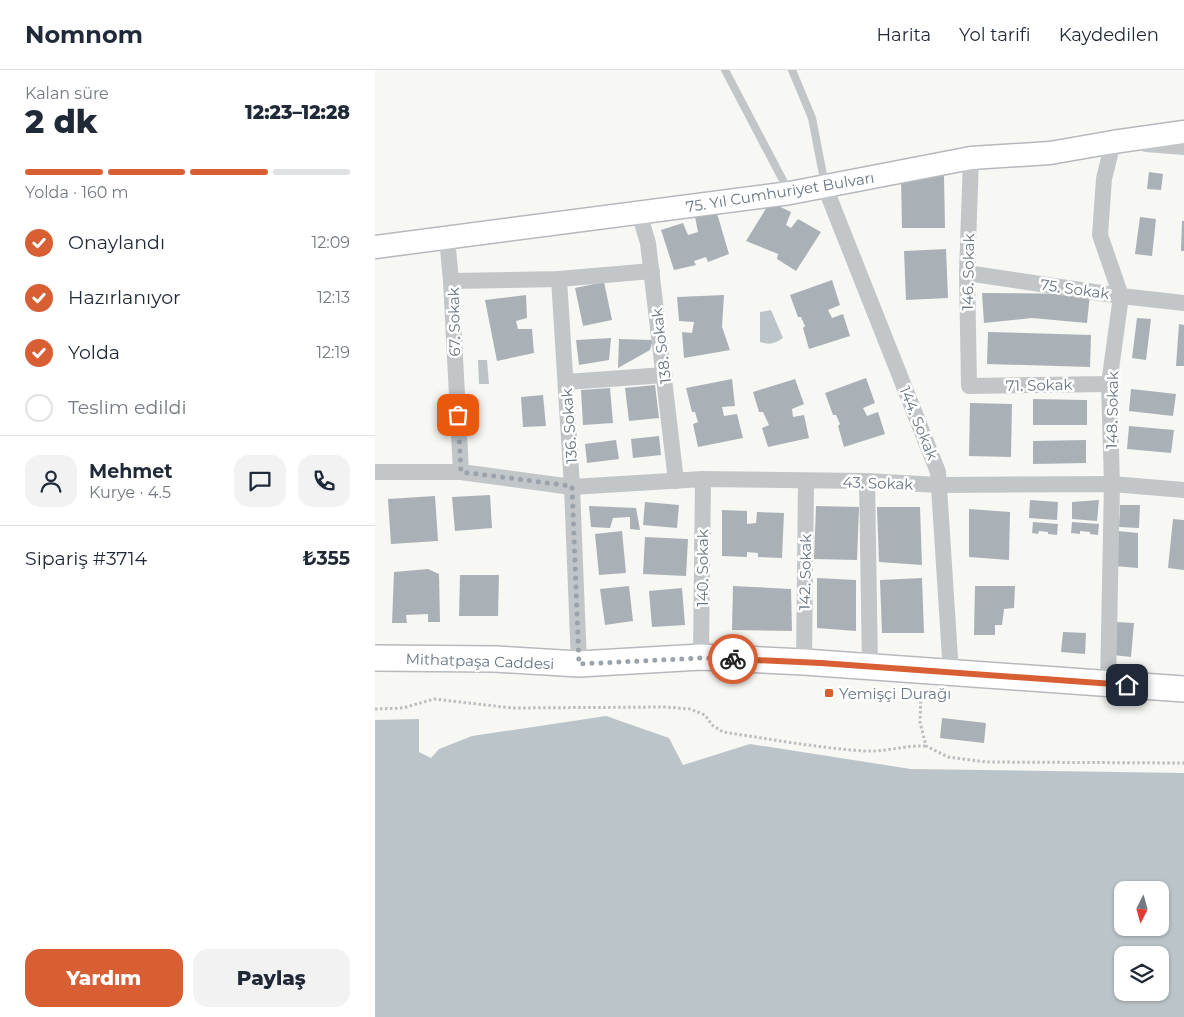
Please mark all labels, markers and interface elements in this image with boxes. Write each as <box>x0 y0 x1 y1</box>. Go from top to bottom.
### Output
text: Nomnom <box>25 20 143 49</box>
text: Harita <box>876 24 931 46</box>
text: Yol tarifi <box>959 24 1031 46</box>
text: Kaydedilen <box>1059 24 1159 46</box>
text: Kalan süre <box>25 84 109 103</box>
text: 12:23–12:28 <box>245 101 350 124</box>
text: 2 dk <box>25 102 97 141</box>
street label: 75. Yıl Cumhuriyet Bulvarı <box>684 168 876 216</box>
text: Yolda · 160 m <box>25 183 129 202</box>
icon: check <box>25 229 53 257</box>
text: Onaylandı <box>68 231 165 254</box>
text: 12:09 <box>311 233 350 252</box>
street label: 146. Sokak <box>958 233 978 311</box>
street label: 75. Sokak <box>1039 275 1111 303</box>
icon: check <box>25 284 53 312</box>
text: Hazırlanıyor <box>68 286 181 309</box>
street label: 67. Sokak <box>444 287 464 357</box>
text: 12:13 <box>317 288 350 307</box>
street label: 138. Sokak <box>647 307 675 385</box>
icon: check <box>25 339 53 367</box>
text: Yolda <box>68 341 120 364</box>
text: 12:19 <box>316 343 350 362</box>
street label: 148. Sokak <box>1102 371 1122 449</box>
street label: 71. Sokak <box>1005 375 1073 395</box>
street label: 144. Sokak <box>896 383 942 463</box>
street label: 136. Sokak <box>557 388 581 464</box>
pin <box>437 394 479 436</box>
text: Teslim edildi <box>68 396 187 419</box>
icon: bag <box>444 401 472 429</box>
button: person <box>25 455 77 507</box>
button: chat <box>234 455 286 507</box>
button: phone <box>298 455 350 507</box>
text: Mehmet <box>89 460 173 483</box>
street label: 43. Sokak <box>842 472 914 494</box>
text: Kurye · 4.5 <box>89 483 171 502</box>
street label: 140. Sokak <box>693 529 712 607</box>
street label: 142. Sokak <box>795 534 815 610</box>
text: Sipariş #3714 <box>25 547 147 570</box>
text: ₺355 <box>303 547 350 570</box>
courier <box>708 634 758 684</box>
icon: bike <box>719 645 747 673</box>
street label: Mithatpaşa Caddesi <box>405 649 555 673</box>
pin <box>1106 664 1148 706</box>
icon: home <box>1113 671 1141 699</box>
place label: Yemişçi Durağı <box>839 684 951 703</box>
marker: Yemişçi Durağı <box>823 687 835 699</box>
north arrow <box>1114 881 1169 936</box>
map controls <box>1114 881 1169 1001</box>
button: layers <box>1114 946 1169 1001</box>
button: Yardım <box>25 949 183 1007</box>
button: Paylaş <box>193 949 350 1007</box>

